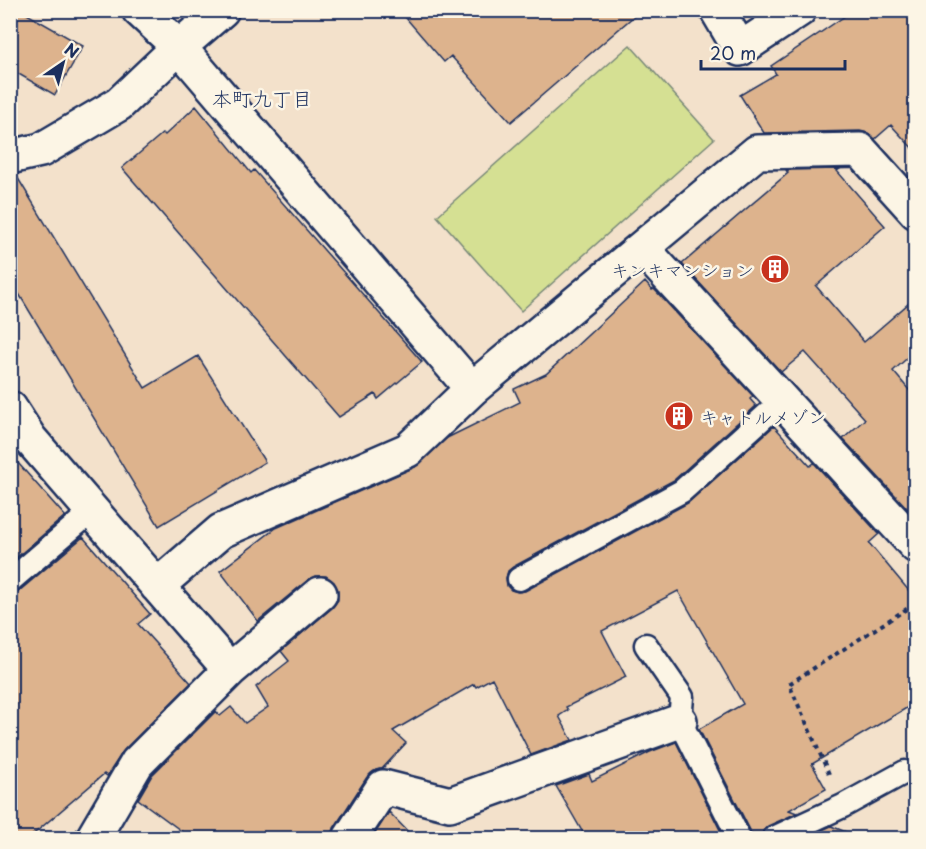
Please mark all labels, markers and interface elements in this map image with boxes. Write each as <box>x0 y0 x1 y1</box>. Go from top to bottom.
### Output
north arrow <box>33 33 93 93</box>
scale bar <box>701 33 845 71</box>
text: N <box>60 36 84 63</box>
text: 20 m <box>710 39 756 66</box>
district label: 本町九丁目 <box>212 83 312 113</box>
building icon: キンキマンション <box>759 253 791 285</box>
place label: キンキマンション <box>611 256 754 283</box>
building icon: キャトルメゾン <box>663 400 695 432</box>
place label: キャトルメゾン <box>700 403 826 430</box>

